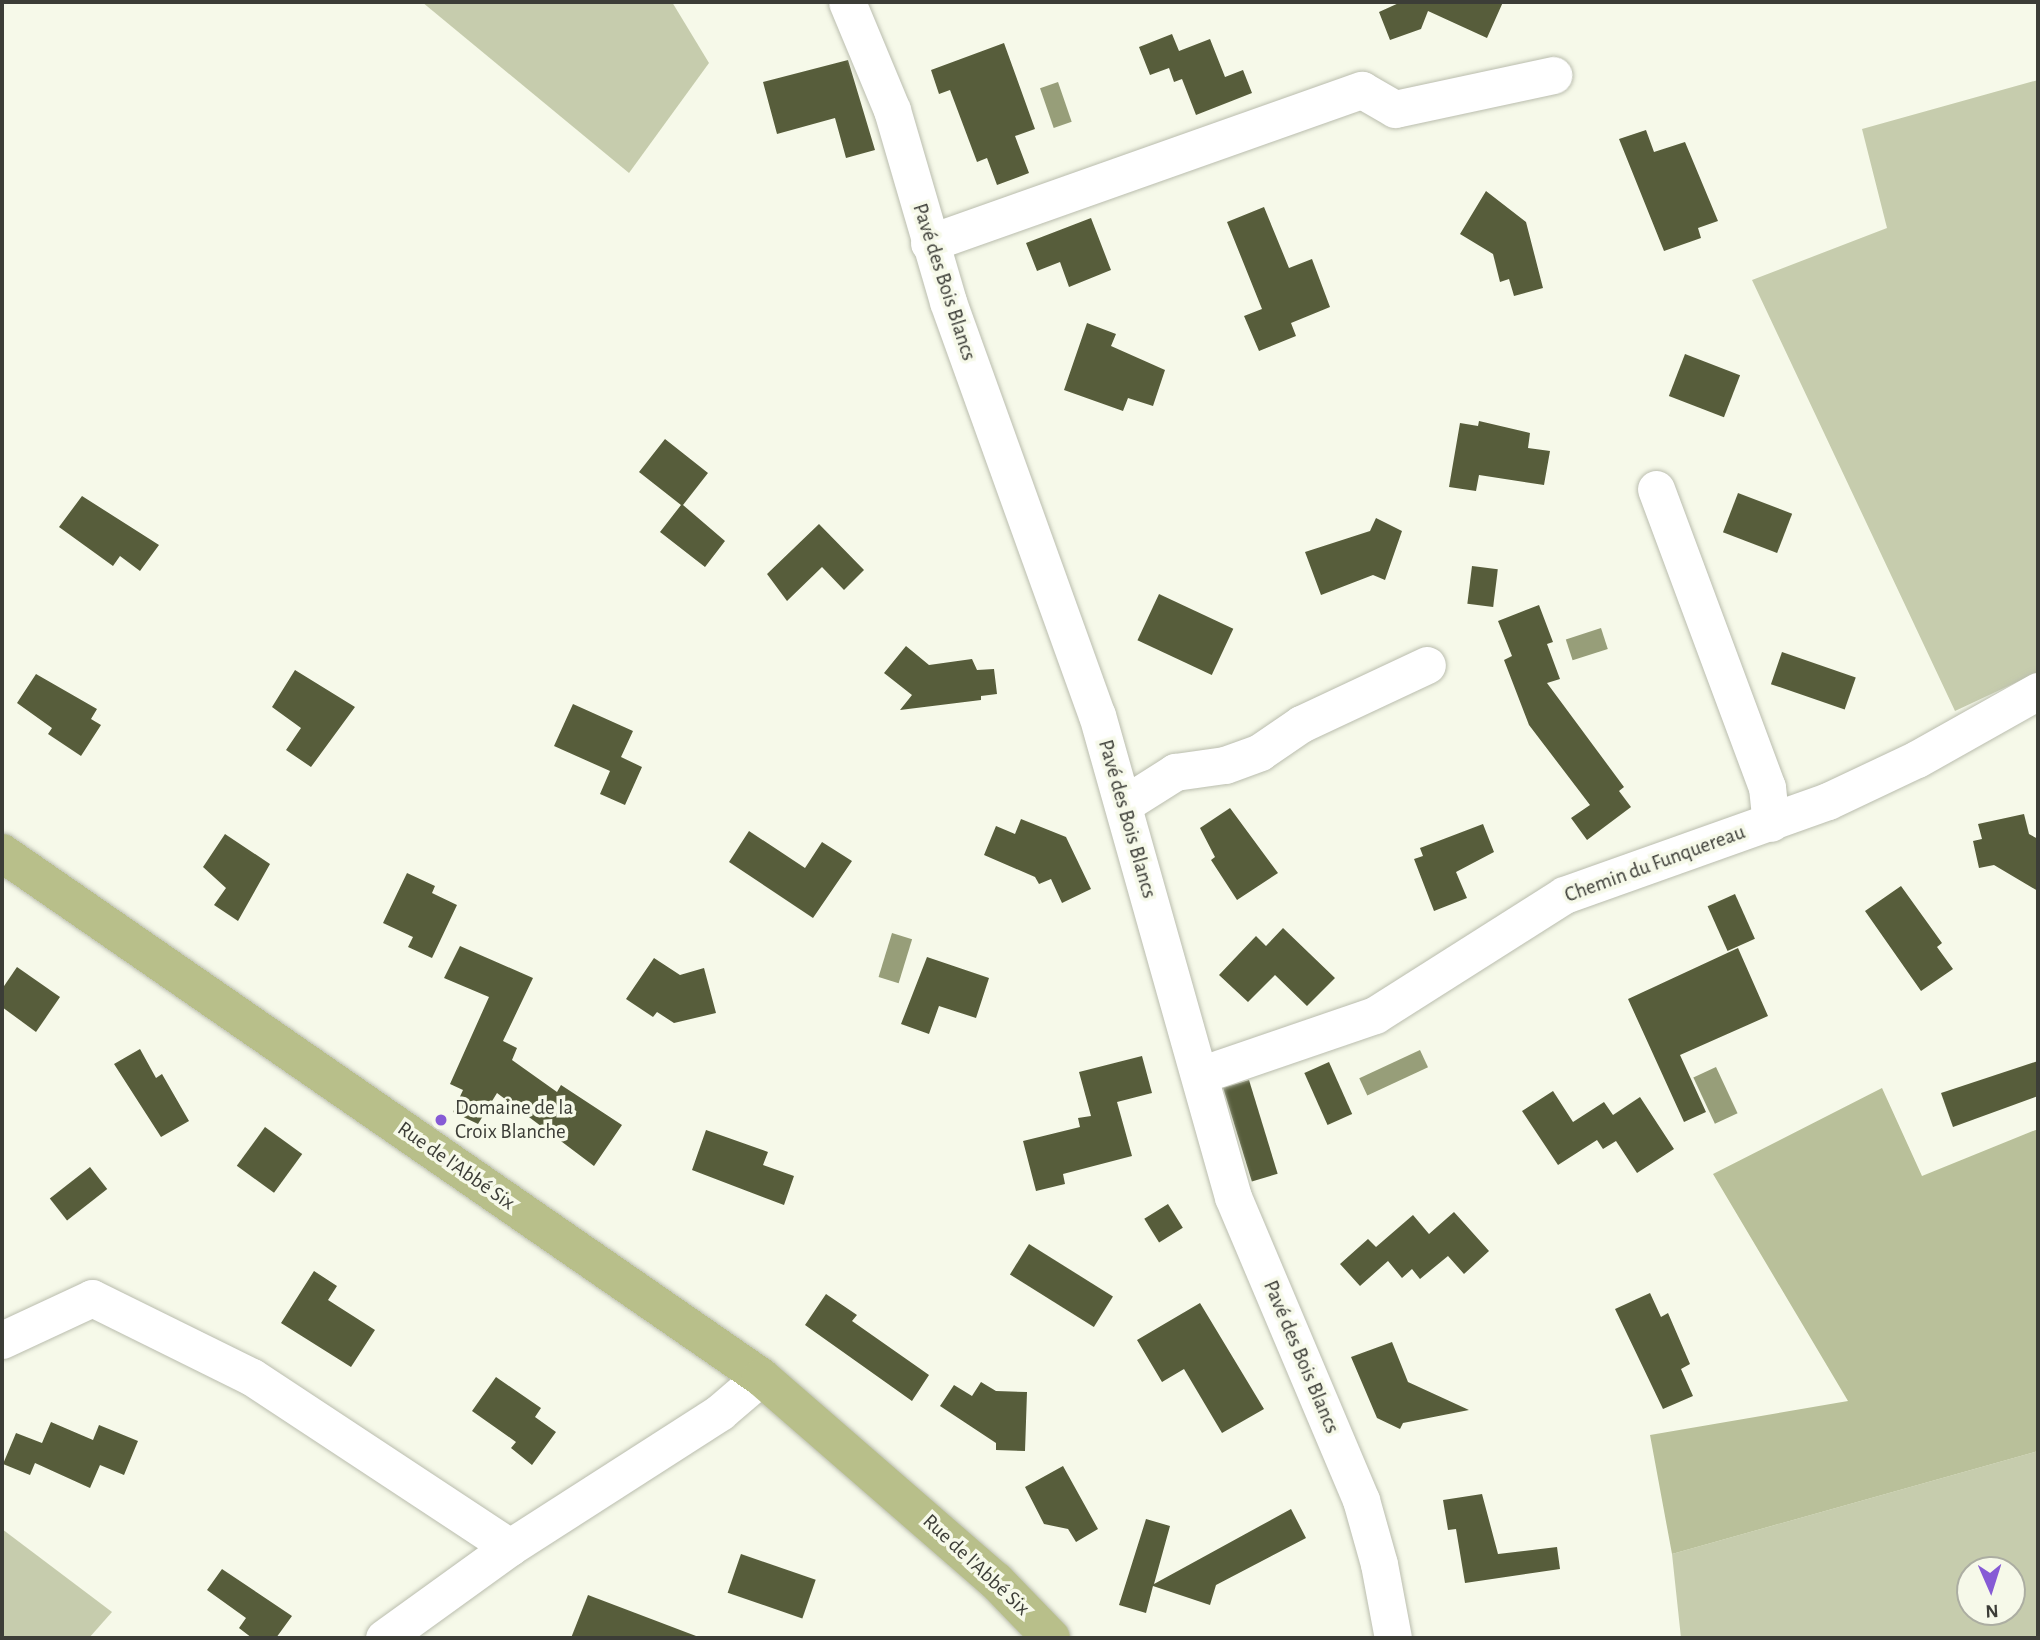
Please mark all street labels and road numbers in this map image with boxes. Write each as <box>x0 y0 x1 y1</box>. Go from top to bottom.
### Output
street label: Pavé des Bois Blancs <box>907 200 981 364</box>
street label: Pavé des Bois Blancs <box>1092 737 1162 901</box>
street label: Chemin du Funquereau <box>1561 820 1749 908</box>
street label: Rue de l'Abbé Six <box>392 1116 520 1216</box>
street label: Pavé des Bois Blancs <box>1257 1277 1345 1437</box>
street label: Rue de l'Abbé Six <box>917 1509 1035 1621</box>

